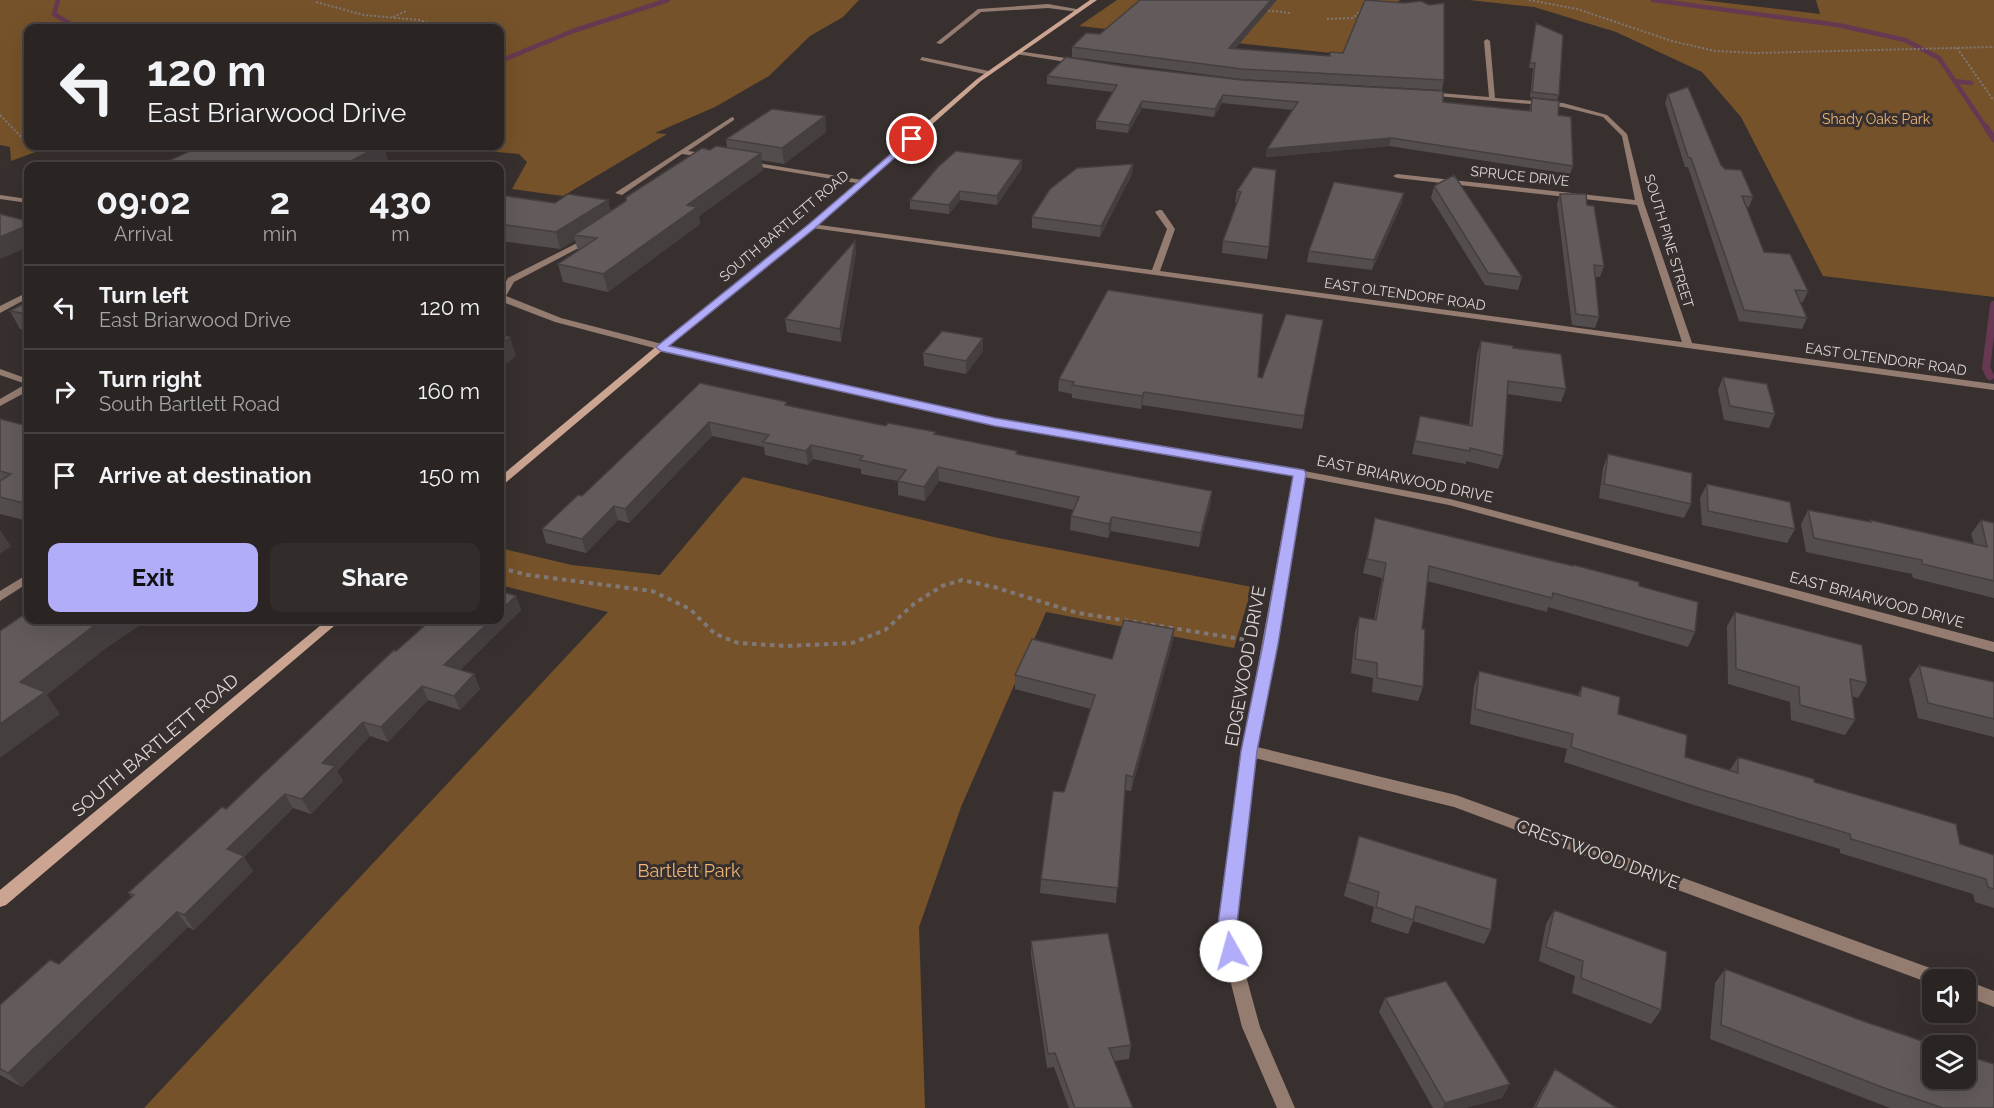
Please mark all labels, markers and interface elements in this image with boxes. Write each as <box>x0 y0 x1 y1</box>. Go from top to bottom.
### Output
text: 120 m <box>147 47 266 96</box>
icon: left <box>48 48 126 126</box>
text: East Briarwood Drive <box>147 97 406 128</box>
park label: Shady Oaks Park <box>1822 111 1931 127</box>
pin <box>886 113 937 164</box>
icon: arrive <box>895 122 928 155</box>
street label: SPRUCE DRIVE <box>1470 163 1570 189</box>
street label: SOUTH BARTLETT ROAD <box>716 167 852 285</box>
street label: SOUTH PINE STREET <box>1641 172 1697 310</box>
text: 09:02 <box>96 180 191 222</box>
text: 2 <box>270 180 290 222</box>
text: 430 <box>369 180 432 222</box>
text: Arrival <box>114 222 173 246</box>
text: min <box>263 222 297 246</box>
text: m <box>391 222 410 246</box>
street label: EAST OLTENDORF ROAD <box>1323 275 1487 313</box>
text: Turn left <box>99 282 189 308</box>
icon: left <box>48 291 81 324</box>
text: 120 m <box>420 294 480 320</box>
text: East Briarwood Drive <box>99 308 291 332</box>
street label: EAST OLTENDORF ROAD <box>1804 340 1968 378</box>
text: Turn right <box>99 366 202 392</box>
icon: right <box>48 375 81 408</box>
text: 160 m <box>418 378 480 404</box>
text: South Bartlett Road <box>99 392 280 416</box>
street label: EAST BRIARWOOD DRIVE <box>1315 452 1495 506</box>
icon: arrive <box>48 459 81 492</box>
text: Arrive at destination <box>99 462 312 488</box>
text: 150 m <box>419 462 480 488</box>
button: Exit <box>48 543 258 612</box>
button: Share <box>270 543 480 612</box>
street label: EAST BRIARWOOD DRIVE <box>1788 568 1966 632</box>
street label: EDGEWOOD DRIVE <box>1221 584 1269 748</box>
street label: SOUTH BARTLETT ROAD <box>68 669 243 821</box>
street label: CRESTWOOD DRIVE <box>1514 815 1682 893</box>
park label: Bartlett Park <box>638 860 741 881</box>
position arrow <box>1199 919 1263 983</box>
map controls <box>1922 969 1976 1089</box>
button: sound <box>1922 969 1976 1023</box>
button: layers <box>1922 1035 1976 1089</box>

